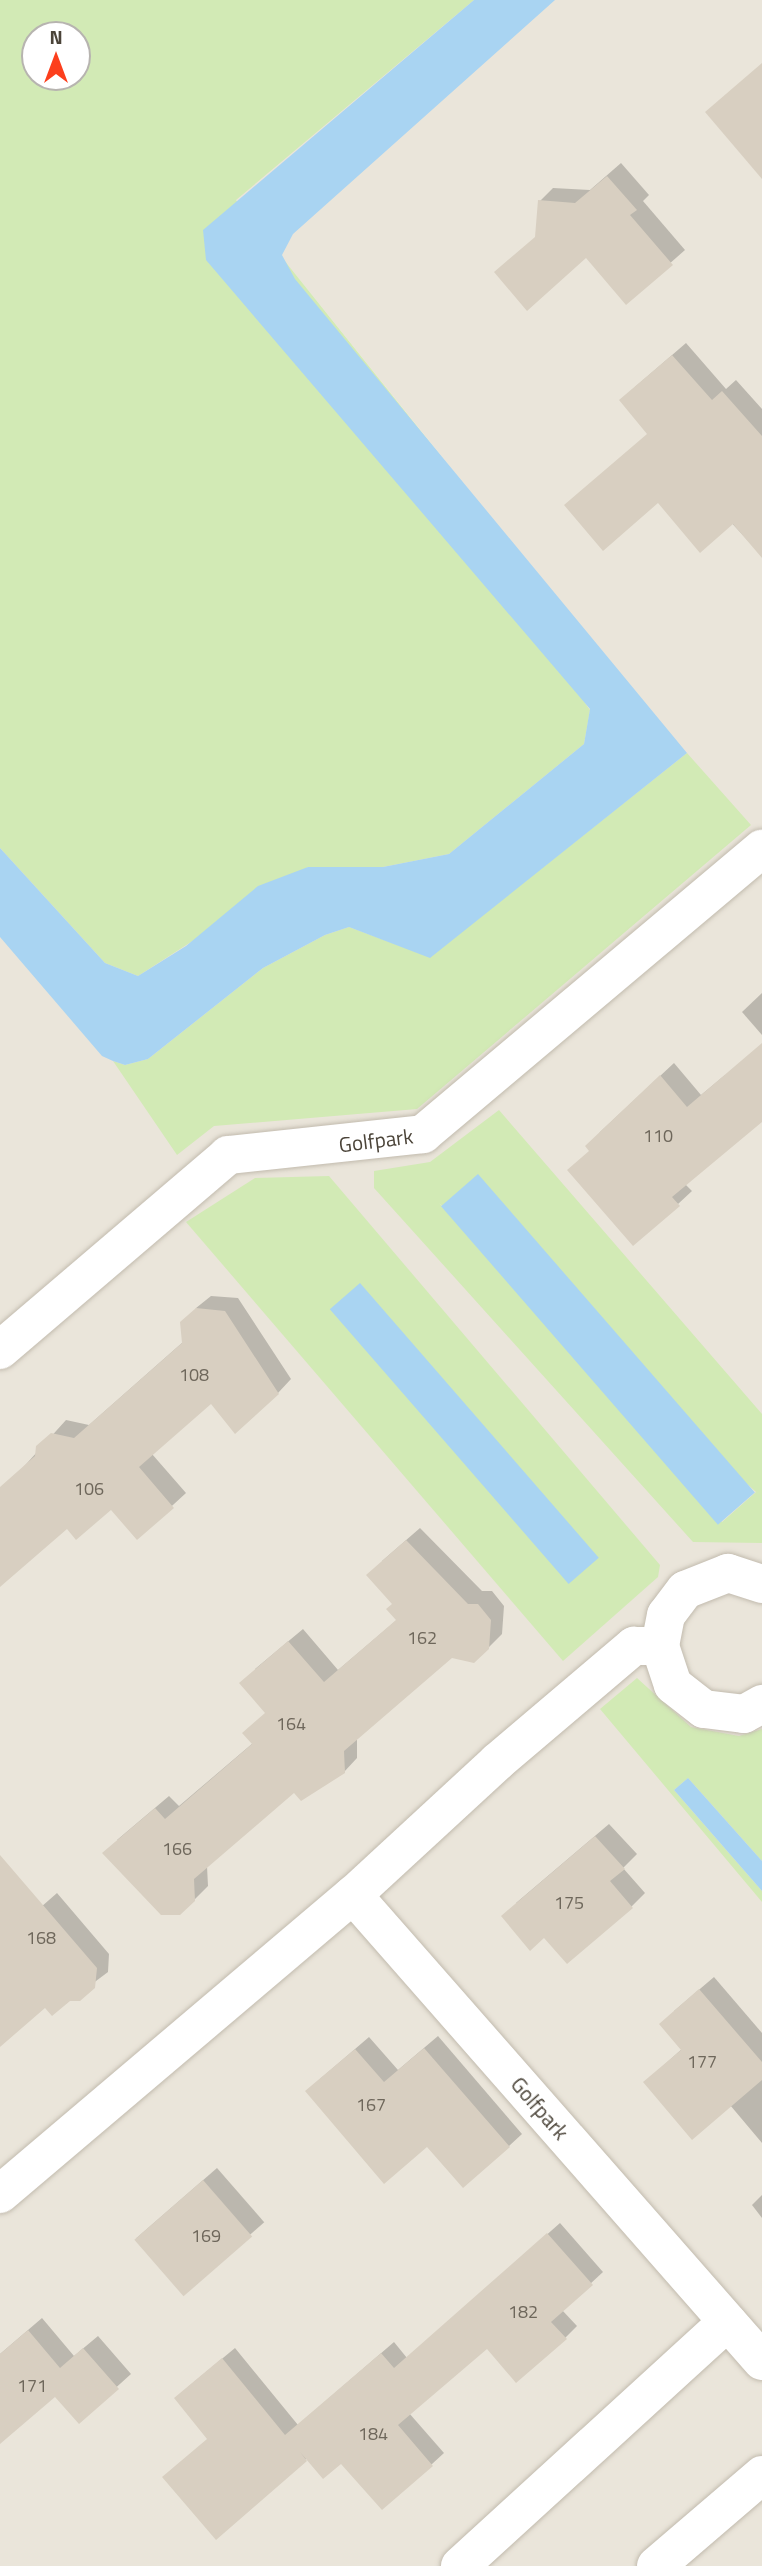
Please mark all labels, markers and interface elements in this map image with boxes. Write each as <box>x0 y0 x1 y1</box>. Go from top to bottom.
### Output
north arrow <box>21 21 91 91</box>
text: N <box>49 22 63 51</box>
street label: Golfpark <box>337 1123 415 1157</box>
house number: 110 <box>643 1125 673 1147</box>
house number: 108 <box>179 1364 209 1386</box>
house number: 106 <box>74 1478 104 1500</box>
house number: 162 <box>407 1627 437 1649</box>
house number: 164 <box>276 1713 306 1735</box>
house number: 166 <box>162 1838 192 1860</box>
house number: 175 <box>554 1892 584 1914</box>
house number: 168 <box>26 1927 56 1949</box>
house number: 177 <box>687 2051 717 2073</box>
street label: Golfpark <box>506 2072 574 2144</box>
house number: 167 <box>356 2094 386 2116</box>
house number: 169 <box>191 2225 221 2247</box>
house number: 182 <box>508 2301 538 2323</box>
house number: 171 <box>17 2375 47 2397</box>
house number: 184 <box>358 2423 388 2445</box>

